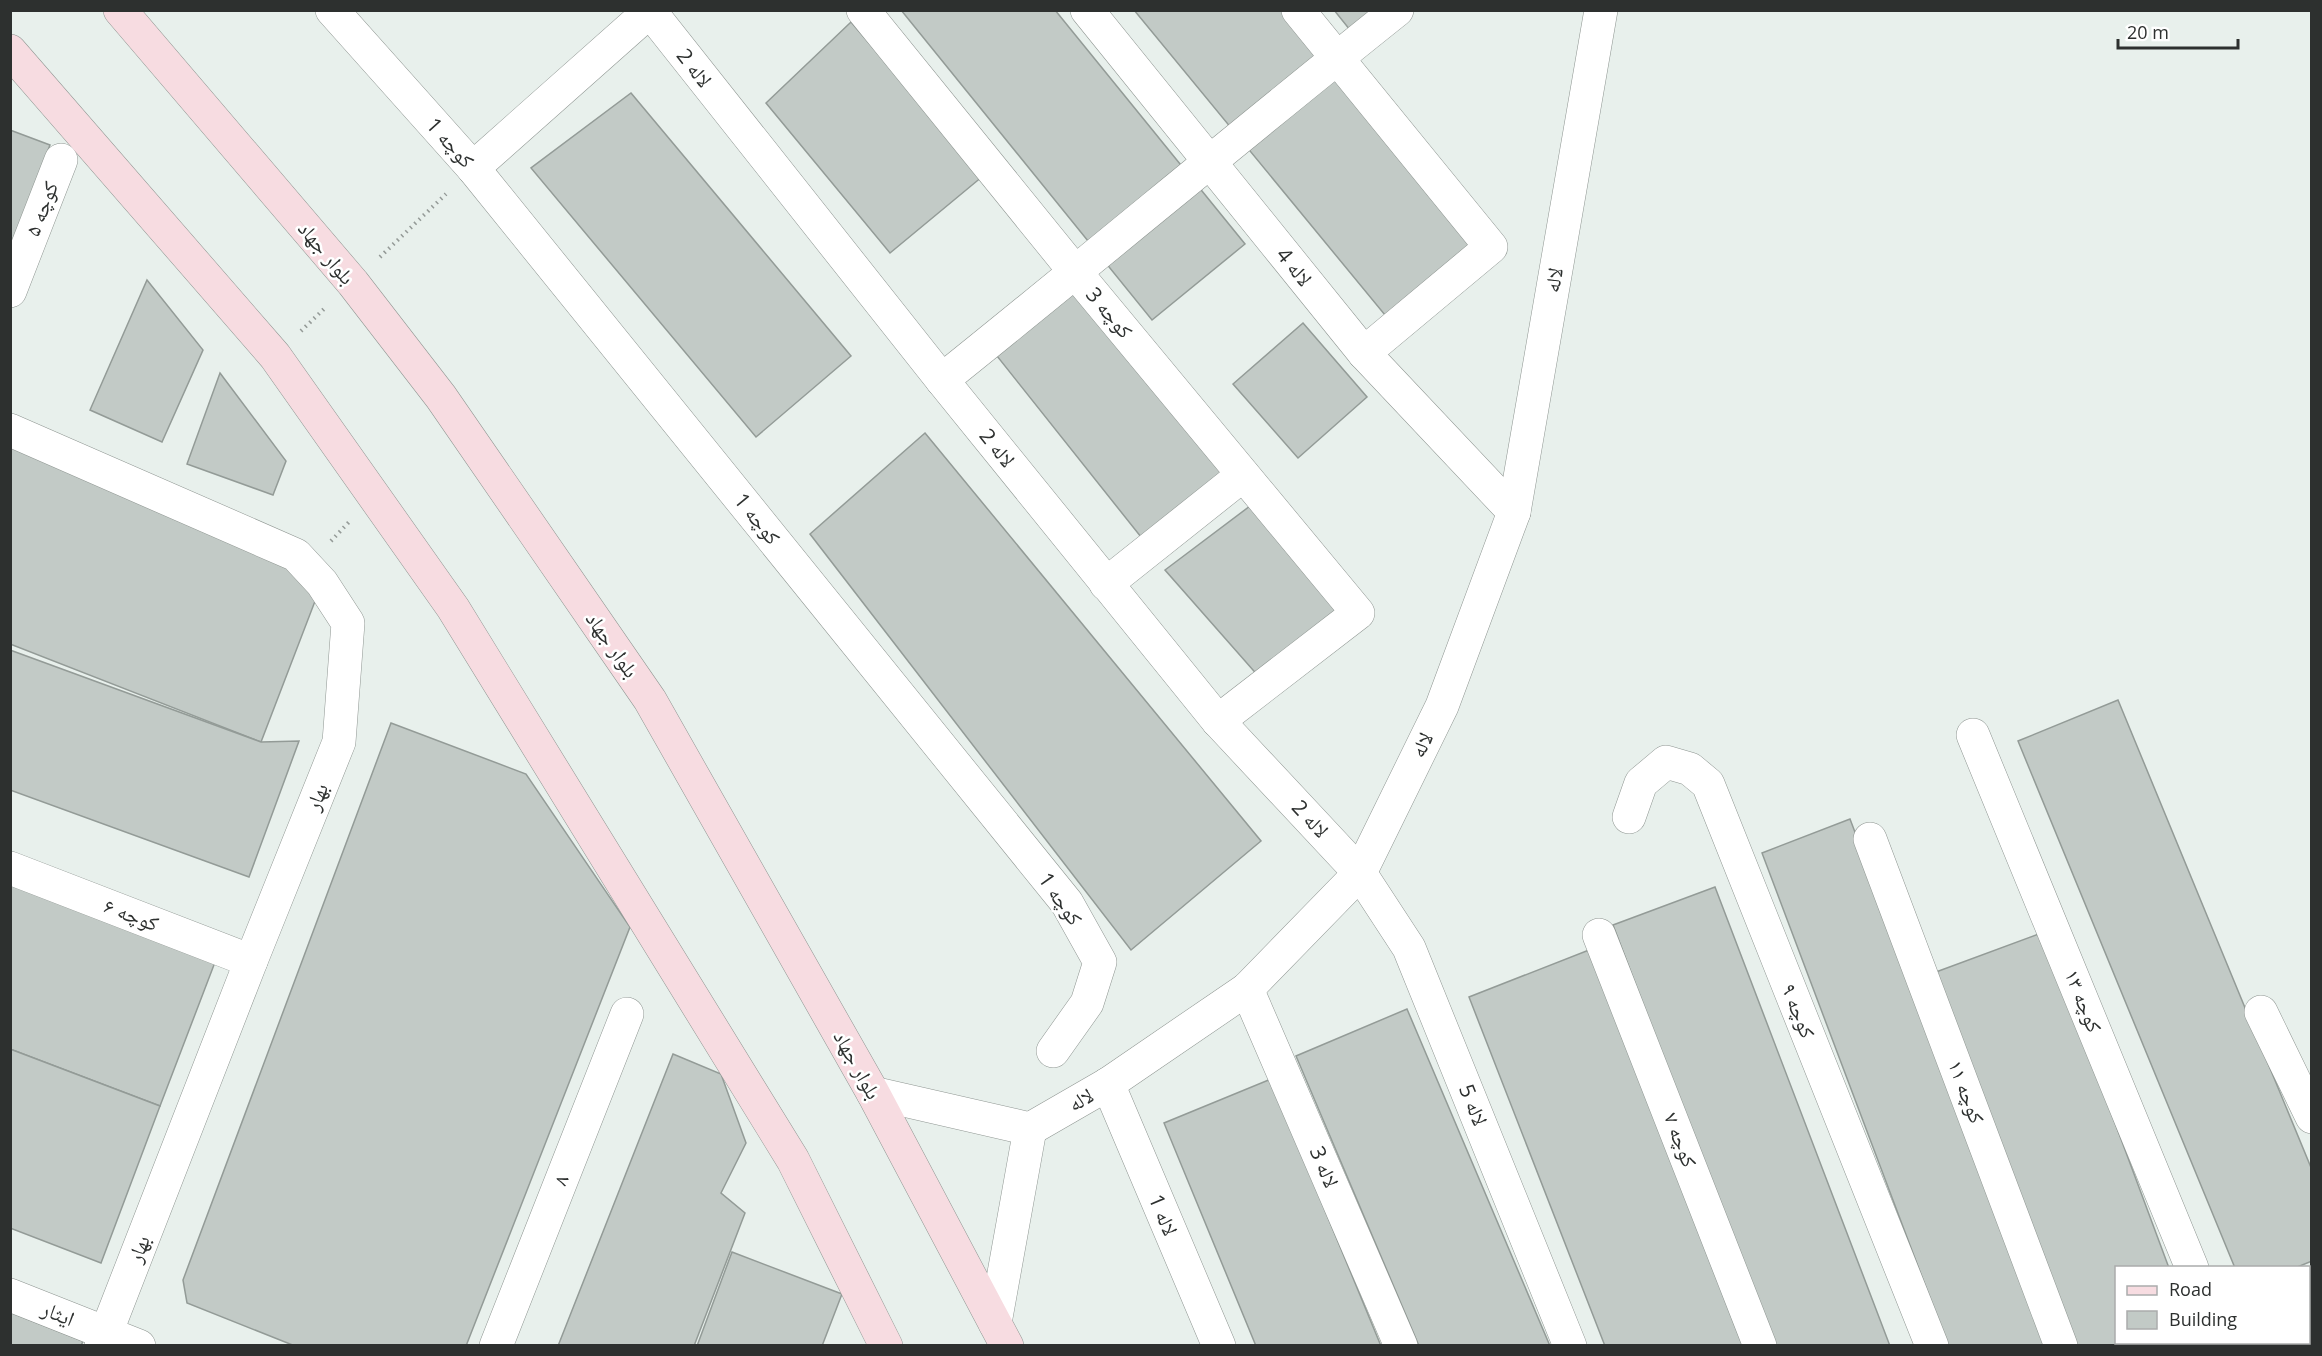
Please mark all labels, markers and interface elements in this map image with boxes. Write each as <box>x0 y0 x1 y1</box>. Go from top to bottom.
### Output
scale bar <box>2118 12 2238 50</box>
text: 20 m <box>2127 20 2169 44</box>
street label: لاله 2 <box>671 42 719 93</box>
street label: کوچه 1 <box>421 111 481 174</box>
street label: کوچه ۵ <box>18 177 64 240</box>
street label: بلوار جهاد <box>292 215 361 290</box>
street label: لاله 4 <box>1271 241 1319 292</box>
street label: لاله <box>1537 265 1569 294</box>
street label: کوچه 3 <box>1080 281 1140 344</box>
street label: لاله 2 <box>974 422 1022 473</box>
street label: کوچه 1 <box>728 487 787 550</box>
street label: بلوار جهاد <box>580 606 646 683</box>
street label: لاله <box>1403 727 1439 762</box>
street label: بهار <box>298 779 334 815</box>
street label: لاله 2 <box>1286 793 1335 843</box>
street label: کوچه 1 <box>1032 866 1089 931</box>
street label: کوچه ۶ <box>100 891 163 937</box>
street label: کوچه ۱۳ <box>2059 965 2109 1037</box>
street label: کوچه ۹ <box>1775 979 1823 1042</box>
street label: بلوار جهاد <box>828 1025 888 1104</box>
street label: کوچه ۱۱ <box>1942 1056 1992 1128</box>
street label: لاله 5 <box>1453 1080 1495 1129</box>
street label: لاله <box>1063 1081 1098 1117</box>
street label: کوچه ۷ <box>1658 1108 1704 1171</box>
street label: لاله 3 <box>1304 1142 1346 1192</box>
street label: ۸ <box>545 1170 575 1189</box>
street label: لاله 1 <box>1143 1190 1185 1240</box>
street label: بهار <box>120 1231 156 1267</box>
legend <box>2115 1266 2310 1344</box>
text: Road <box>2169 1277 2212 1301</box>
street label: ایثار <box>37 1294 79 1332</box>
text: Building <box>2169 1307 2237 1331</box>

